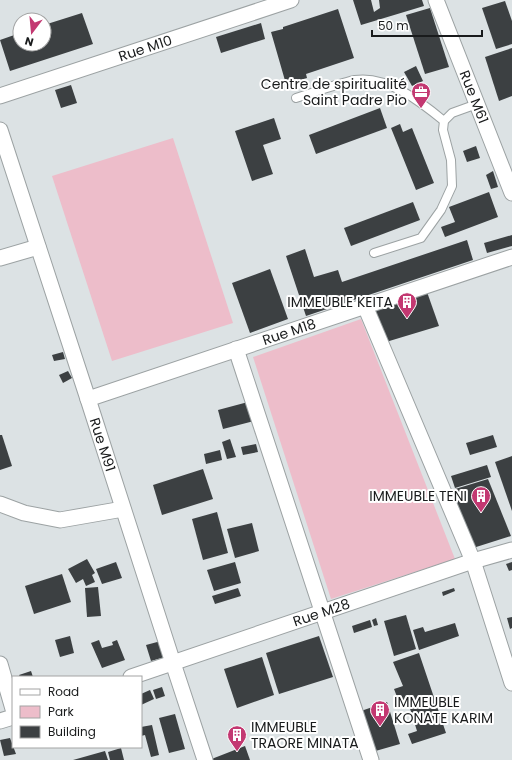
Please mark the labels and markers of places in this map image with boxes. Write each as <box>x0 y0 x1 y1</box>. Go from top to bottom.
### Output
place label: Centre de spiritualité Saint Padre Pio <box>261 74 407 110</box>
office icon: Centre de spiritualité Saint Padre Pio <box>410 81 432 109</box>
building icon: IMMEUBLE KEITA <box>396 291 418 319</box>
place label: IMMEUBLE KEITA <box>287 292 393 312</box>
building icon: IMMEUBLE TENI <box>470 485 492 513</box>
place label: IMMEUBLE TENI <box>369 486 467 506</box>
place label: IMMEUBLE KONATE KARIM <box>394 692 493 728</box>
building icon: IMMEUBLE KONATE KARIM <box>369 699 391 727</box>
place label: IMMEUBLE TRAORE MINATA <box>251 717 359 753</box>
building icon: IMMEUBLE TRAORE MINATA <box>226 724 248 752</box>

